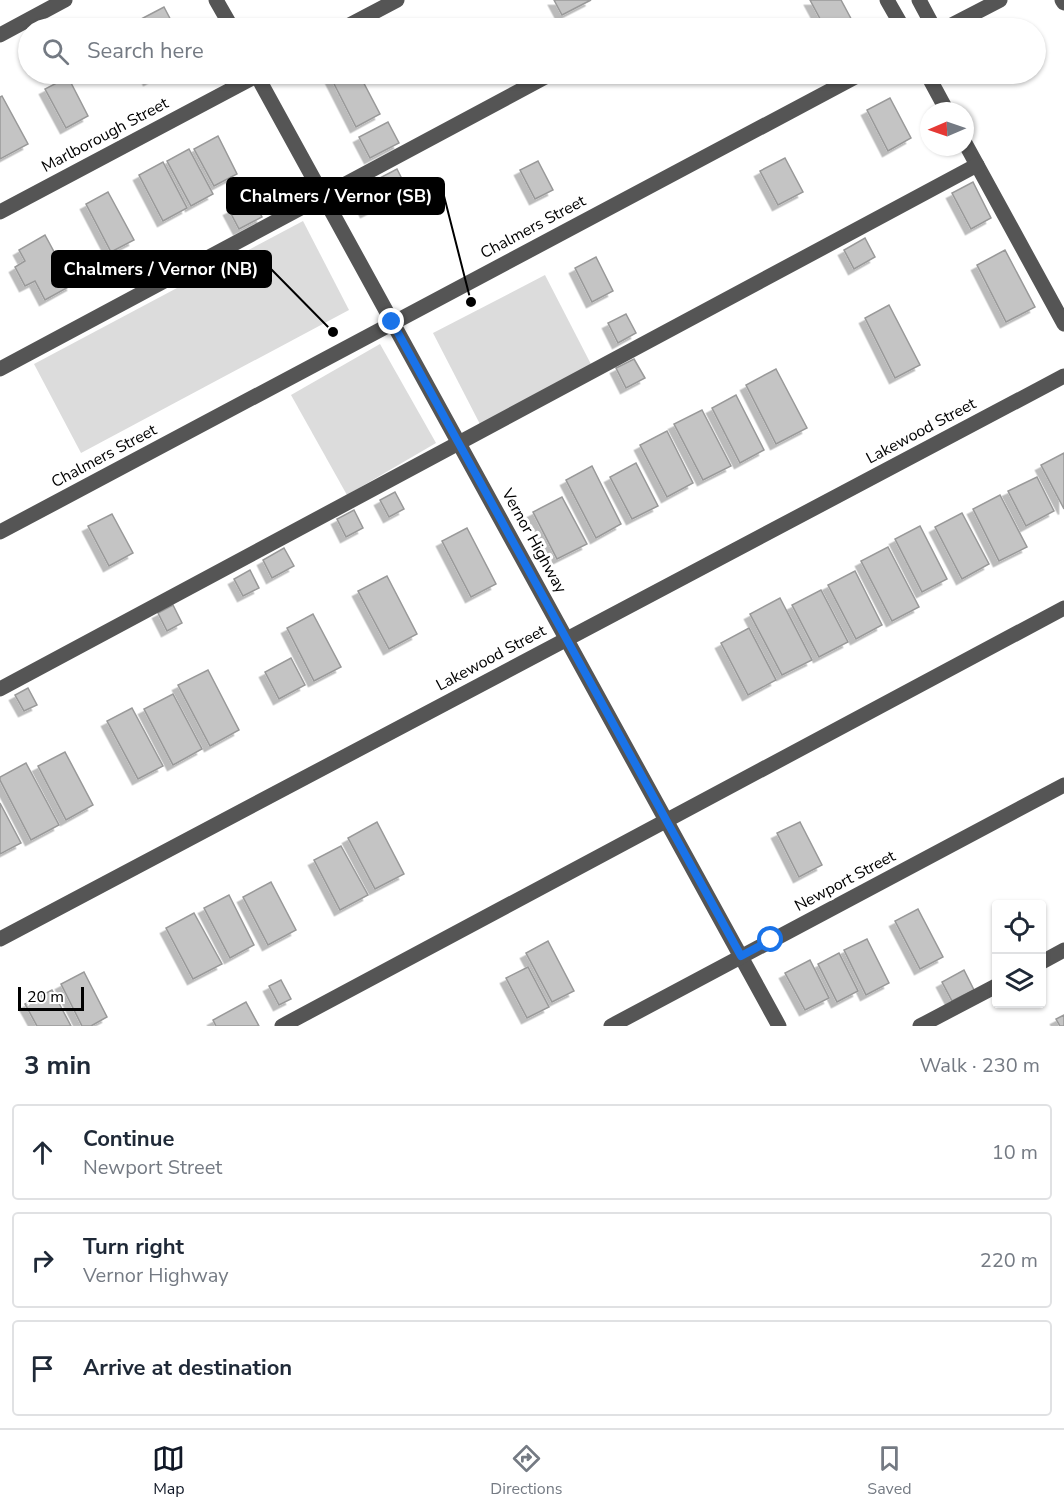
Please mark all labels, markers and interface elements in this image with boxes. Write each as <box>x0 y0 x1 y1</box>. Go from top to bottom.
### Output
search box <box>18 18 1046 84</box>
icon: search <box>39 35 72 68</box>
text: Search here <box>87 36 204 66</box>
street label: Marlborough Street <box>38 92 173 178</box>
north arrow <box>920 102 974 156</box>
callout: Chalmers / Vernor (SB) <box>227 178 444 214</box>
text: Chalmers / Vernor (SB) <box>240 184 432 208</box>
street label: Chalmers Street <box>476 190 590 264</box>
callout: Chalmers / Vernor (NB) <box>52 251 271 287</box>
text: Chalmers / Vernor (NB) <box>63 257 259 281</box>
route end <box>378 308 404 334</box>
street label: Lakewood Street <box>862 393 980 469</box>
street label: Chalmers Street <box>47 419 161 493</box>
street label: Vernor Highway <box>496 484 572 598</box>
street label: Lakewood Street <box>432 620 550 696</box>
street label: Newport Street <box>791 845 900 917</box>
map controls <box>992 900 1046 1008</box>
button: locate <box>992 900 1046 954</box>
route start <box>757 926 783 952</box>
button: layers <box>992 954 1046 1008</box>
scale bar <box>18 984 84 1012</box>
text: 20 m <box>27 986 64 1008</box>
text: 3 min <box>24 1048 91 1083</box>
text: Walk · 230 m <box>920 1052 1040 1079</box>
text: Continue <box>83 1124 174 1154</box>
icon: ahead <box>26 1136 59 1169</box>
text: 10 m <box>992 1139 1038 1166</box>
text: Newport Street <box>83 1154 222 1181</box>
text: Turn right <box>83 1232 184 1262</box>
icon: right <box>26 1244 59 1277</box>
text: 220 m <box>980 1247 1038 1274</box>
text: Vernor Highway <box>83 1262 228 1289</box>
icon: arrive <box>26 1352 59 1385</box>
text: Arrive at destination <box>83 1353 292 1383</box>
tab: Map <box>152 1442 185 1500</box>
tab: Directions <box>490 1442 562 1500</box>
tab: Saved <box>867 1442 912 1500</box>

